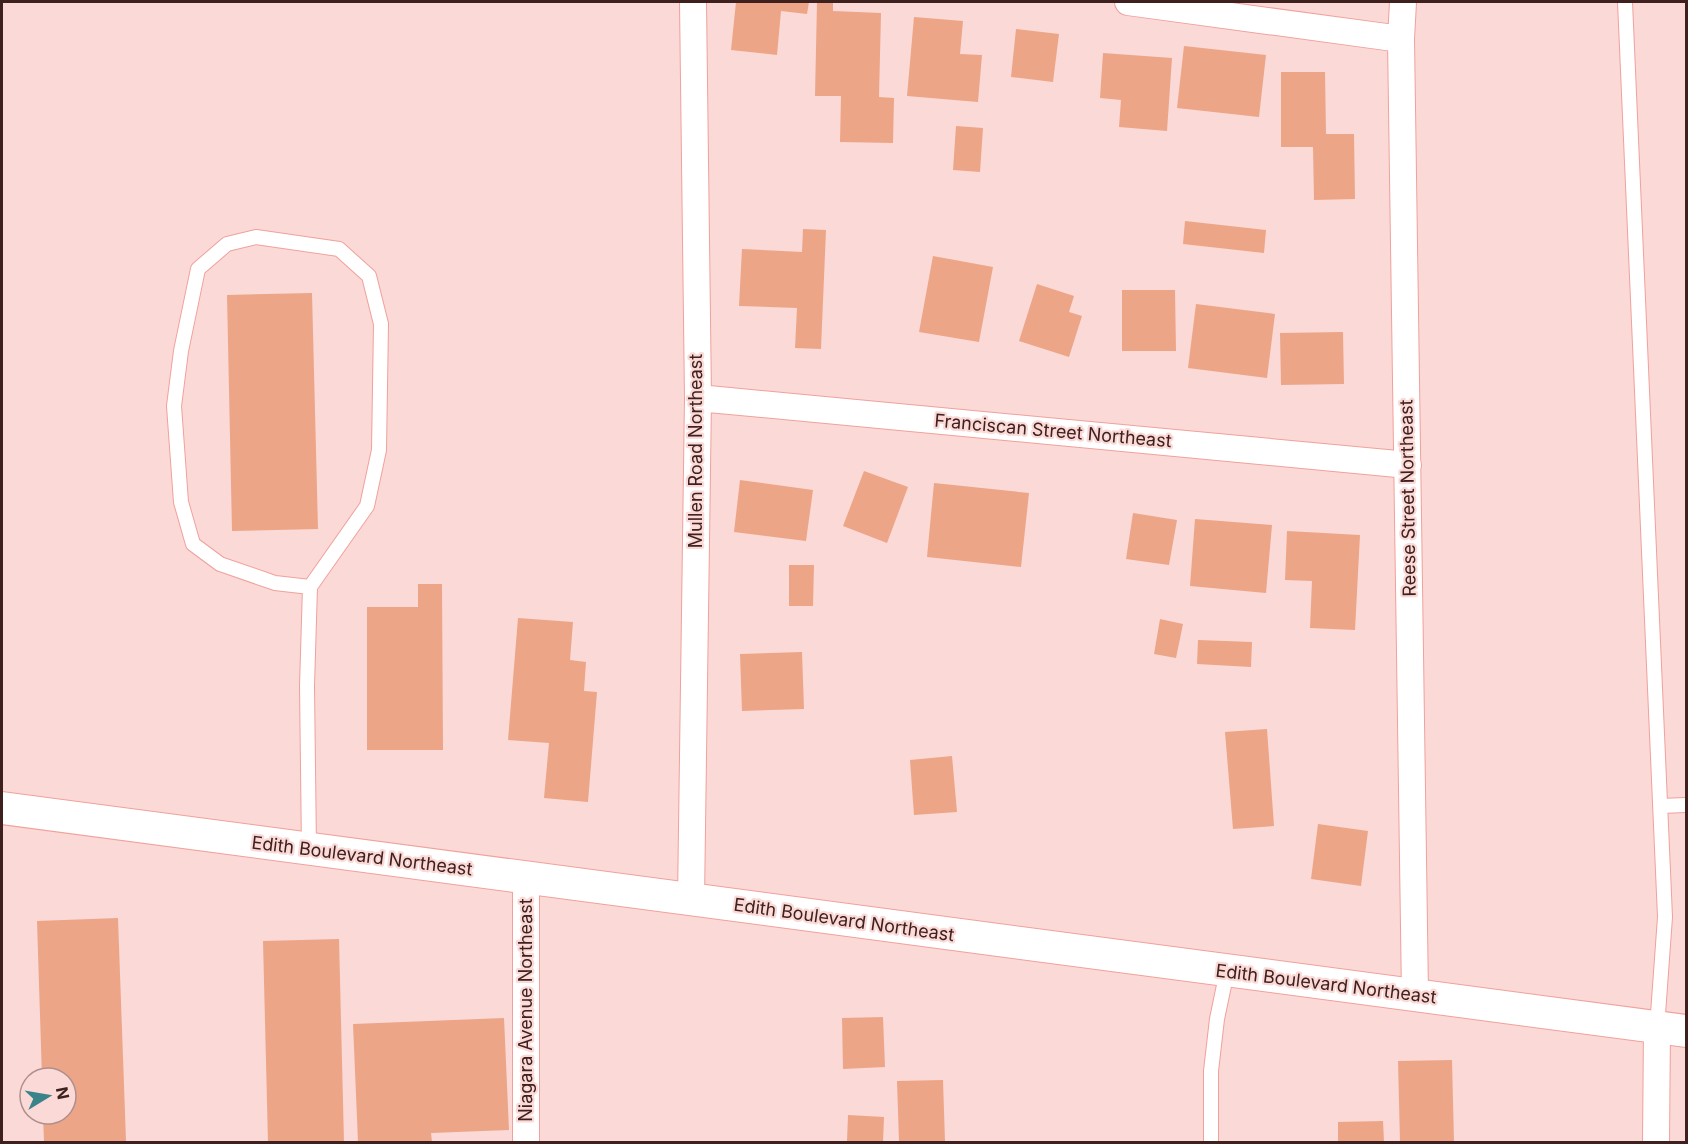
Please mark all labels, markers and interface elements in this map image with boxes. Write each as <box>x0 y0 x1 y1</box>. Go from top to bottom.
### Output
street label: Mullen Road Northeast <box>685 354 706 548</box>
street label: Reese Street Northeast <box>1395 399 1420 597</box>
street label: Franciscan Street Northeast <box>934 410 1173 451</box>
street label: Edith Boulevard Northeast <box>250 832 474 879</box>
street label: Edith Boulevard Northeast <box>733 894 956 945</box>
street label: Niagara Avenue Northeast <box>515 898 536 1122</box>
street label: Edith Boulevard Northeast <box>1214 960 1438 1007</box>
north arrow <box>18 1066 78 1126</box>
text: N <box>52 1085 74 1101</box>

